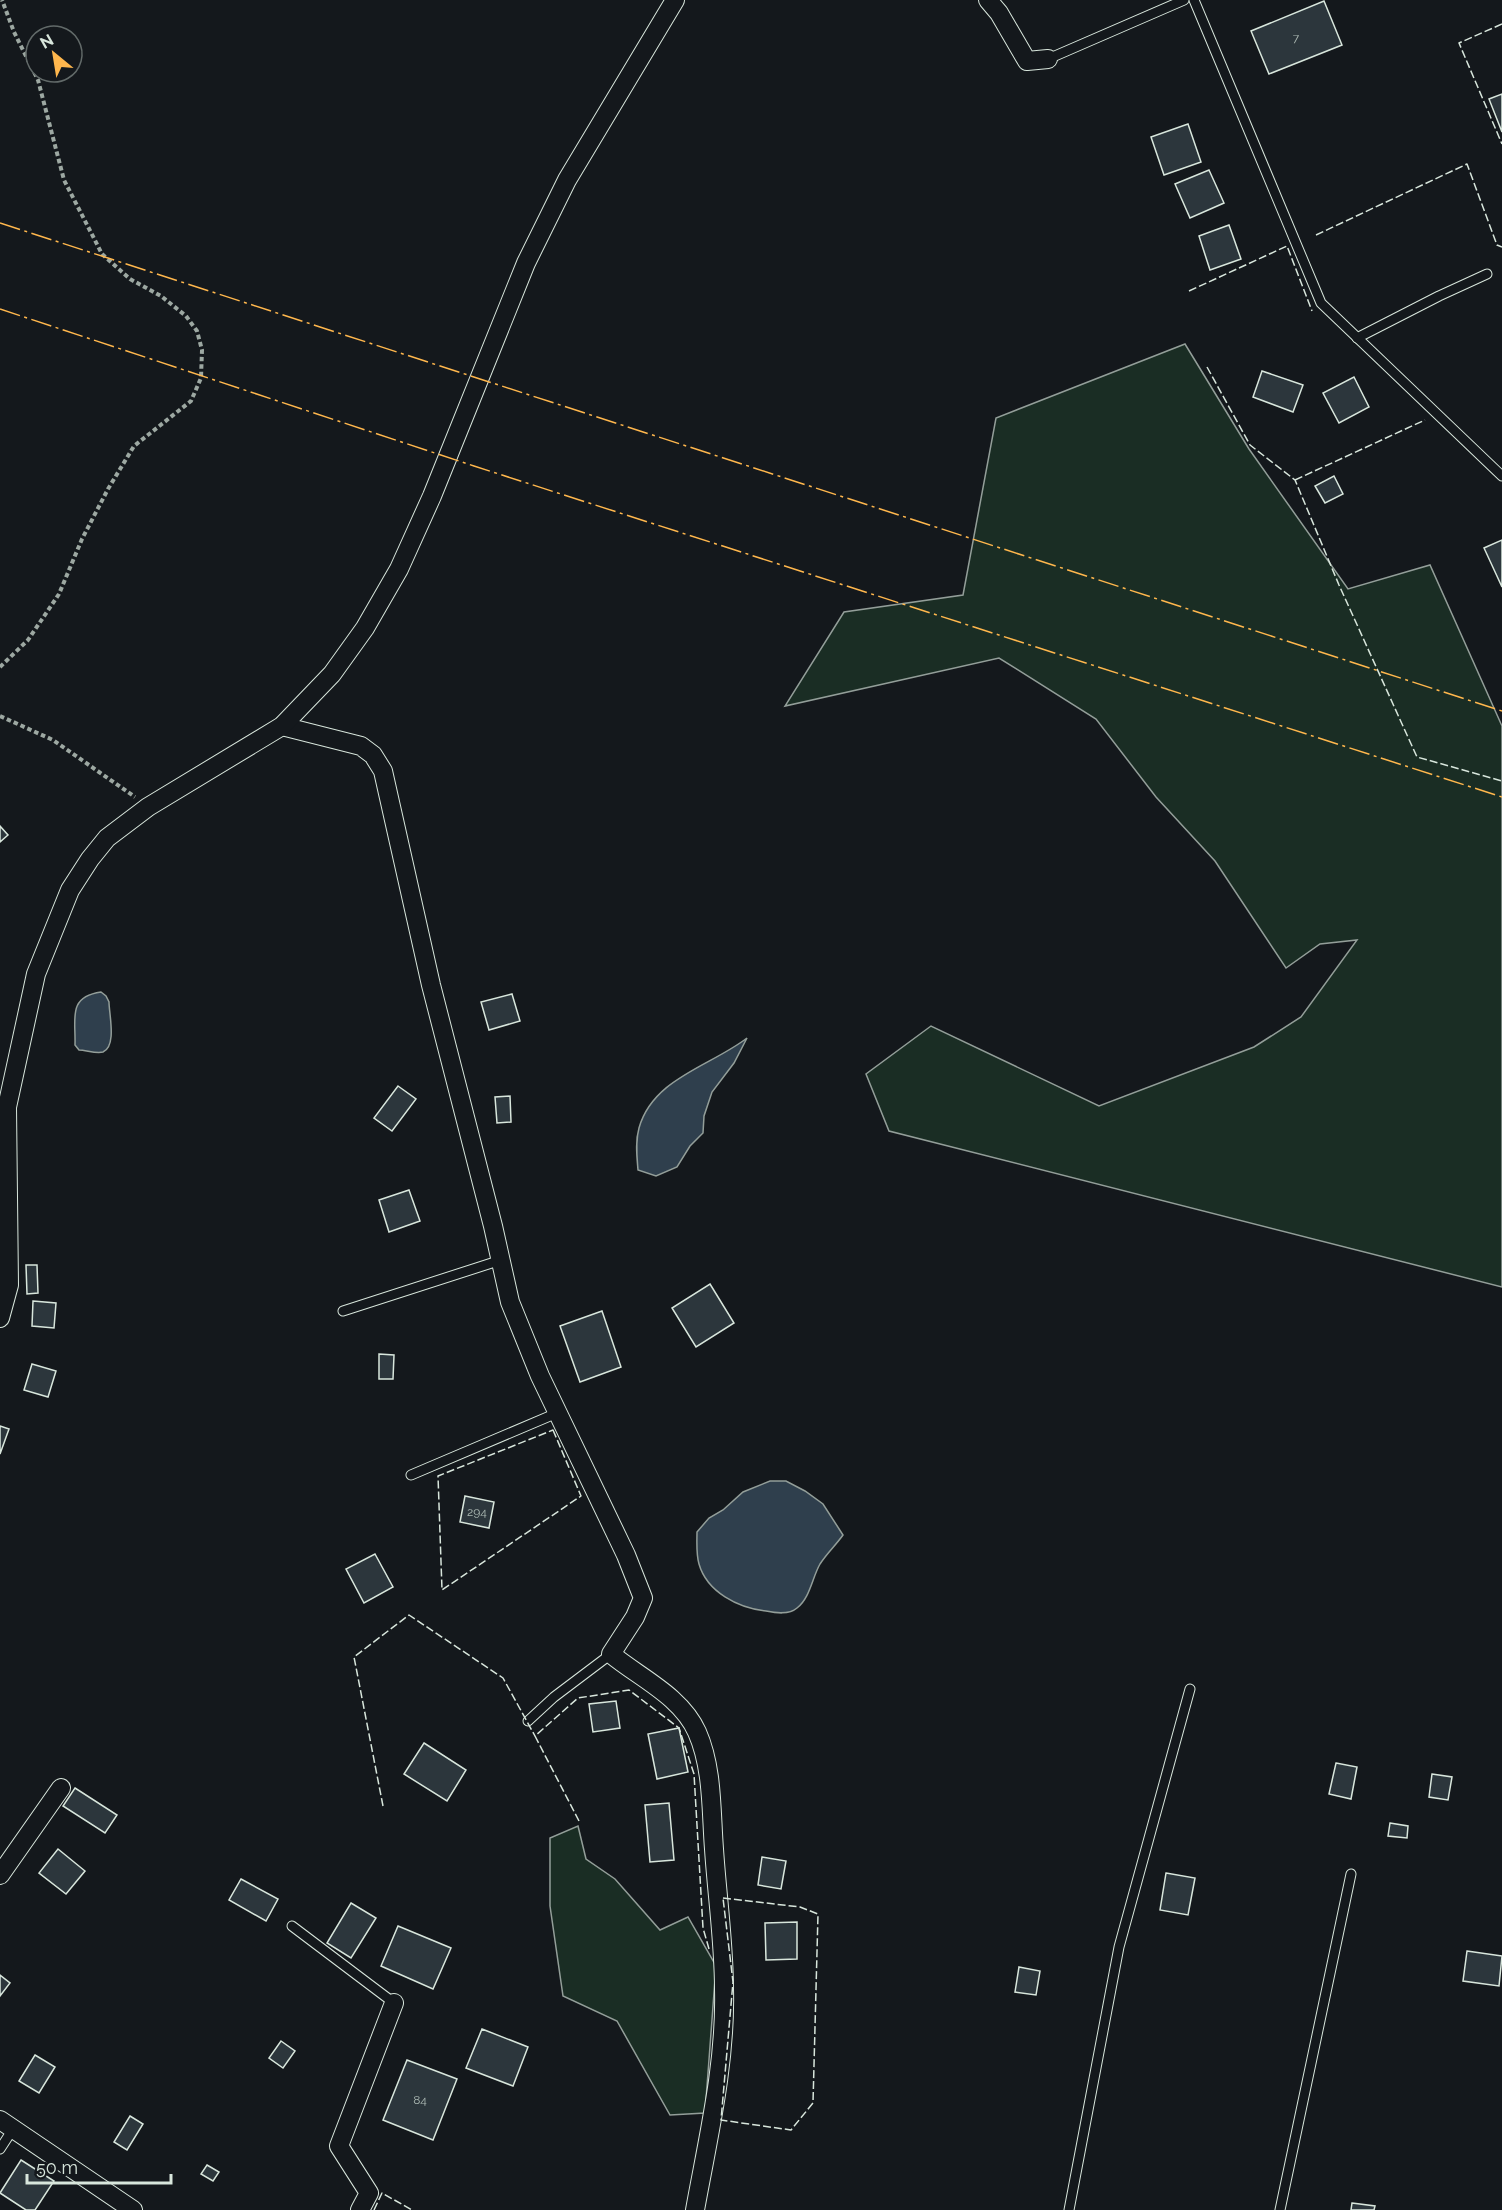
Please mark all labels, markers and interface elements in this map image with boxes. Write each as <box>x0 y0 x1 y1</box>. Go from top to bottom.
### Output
north arrow <box>24 24 84 84</box>
text: N <box>37 30 57 53</box>
house number: 7 <box>1293 31 1300 45</box>
house number: 294 <box>467 1505 487 1519</box>
house number: 84 <box>413 2093 427 2107</box>
scale bar <box>27 2147 171 2185</box>
text: 50 m <box>36 2157 78 2178</box>

